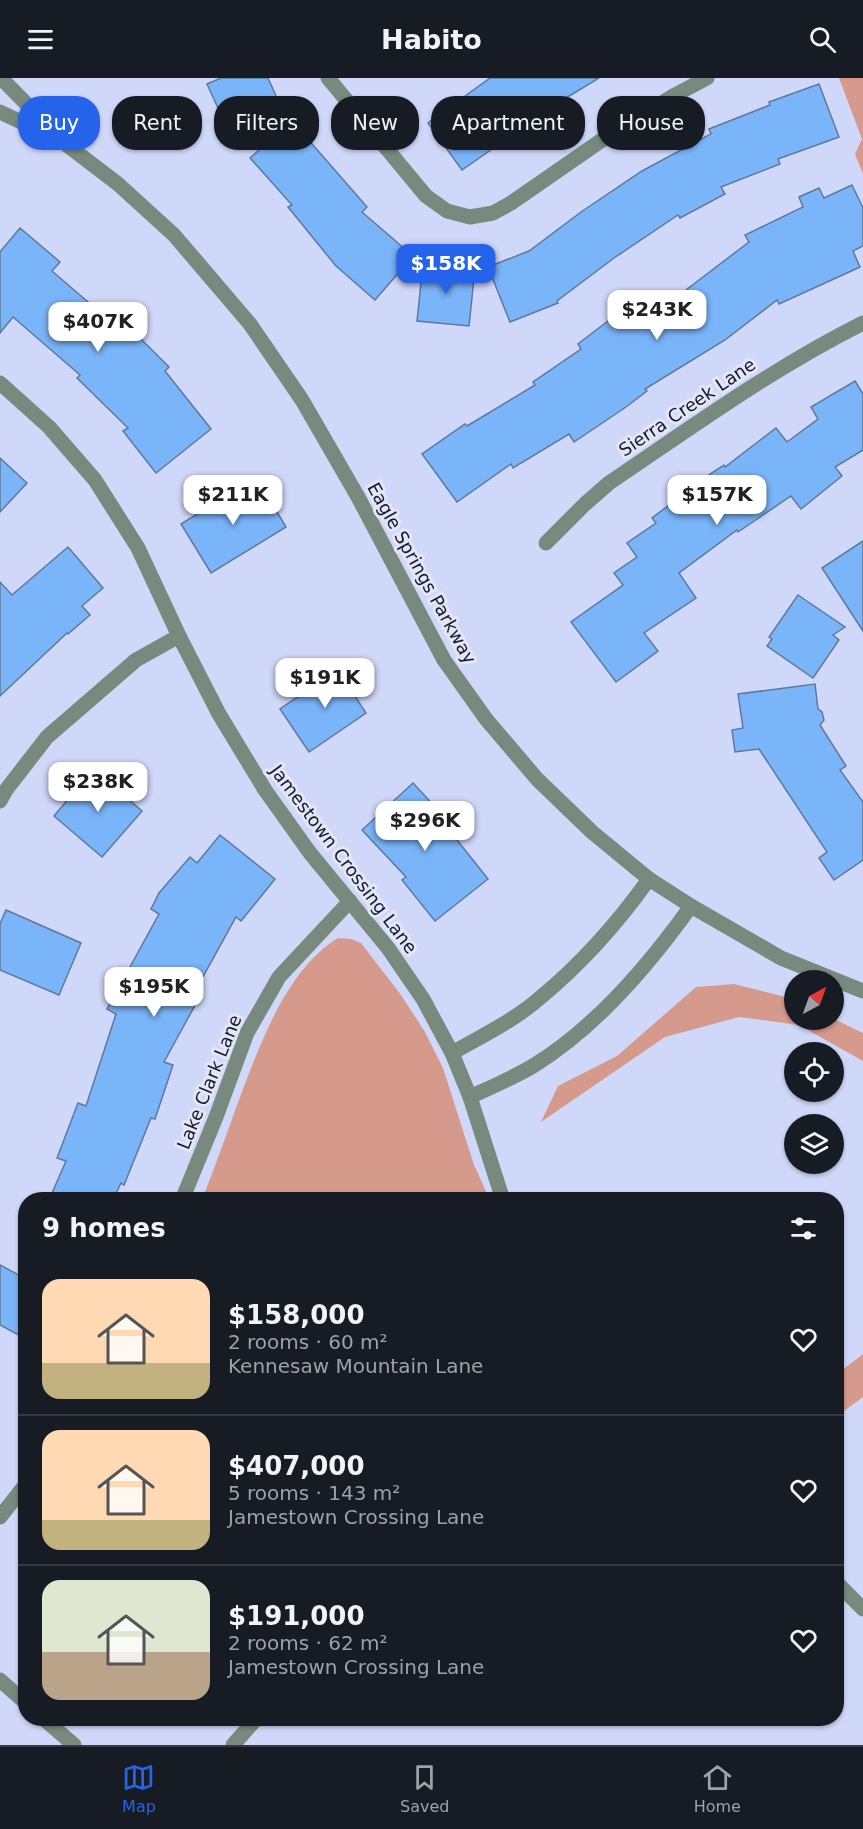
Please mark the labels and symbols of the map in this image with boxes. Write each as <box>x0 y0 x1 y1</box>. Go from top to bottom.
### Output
pin: $158K <box>404 244 488 295</box>
pin: $243K <box>615 290 699 341</box>
pin: $407K <box>56 302 140 353</box>
street label: Sierra Creek Lane <box>615 354 759 460</box>
pin: $211K <box>191 475 275 526</box>
pin: $157K <box>675 475 759 526</box>
street label: Eagle Springs Parkway <box>363 479 481 668</box>
pin: $191K <box>283 658 367 709</box>
street label: Jamestown Crossing Lane <box>266 760 422 957</box>
pin: $238K <box>56 762 140 813</box>
pin: $296K <box>383 801 467 852</box>
pin: $195K <box>112 967 196 1018</box>
north arrow <box>784 970 844 1030</box>
street label: Lake Clark Lane <box>172 1012 246 1152</box>

